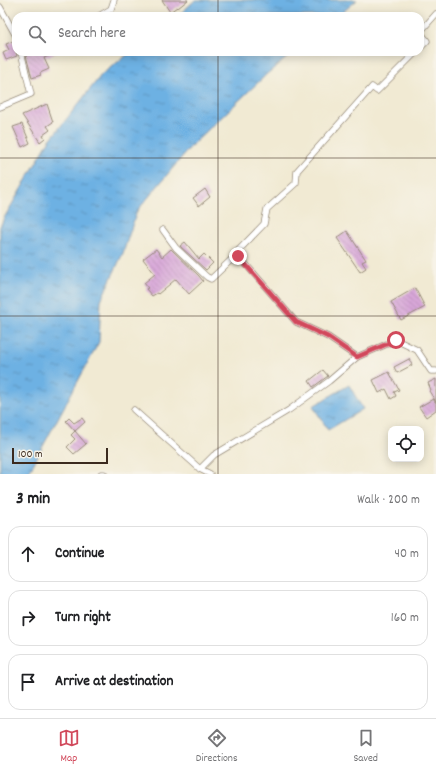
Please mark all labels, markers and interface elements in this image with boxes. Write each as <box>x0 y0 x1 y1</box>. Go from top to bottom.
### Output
search box <box>12 12 424 56</box>
icon: search <box>26 23 48 45</box>
text: Search here <box>58 23 126 45</box>
route end <box>229 247 247 265</box>
route start <box>387 331 405 349</box>
map controls <box>388 426 424 462</box>
button: locate <box>388 426 424 462</box>
scale bar <box>12 446 108 465</box>
text: 100 m <box>18 447 42 463</box>
text: 3 min <box>16 488 50 512</box>
text: Walk · 200 m <box>357 491 420 510</box>
icon: ahead <box>17 543 39 565</box>
text: Continue <box>55 543 104 565</box>
text: 40 m <box>395 545 419 564</box>
icon: right <box>17 607 39 629</box>
text: Turn right <box>55 607 111 629</box>
text: 160 m <box>391 609 419 628</box>
icon: arrive <box>17 671 39 693</box>
text: Arrive at destination <box>55 671 173 693</box>
tab: Map <box>58 727 80 767</box>
tab: Directions <box>196 727 238 767</box>
tab: Saved <box>353 727 378 767</box>

